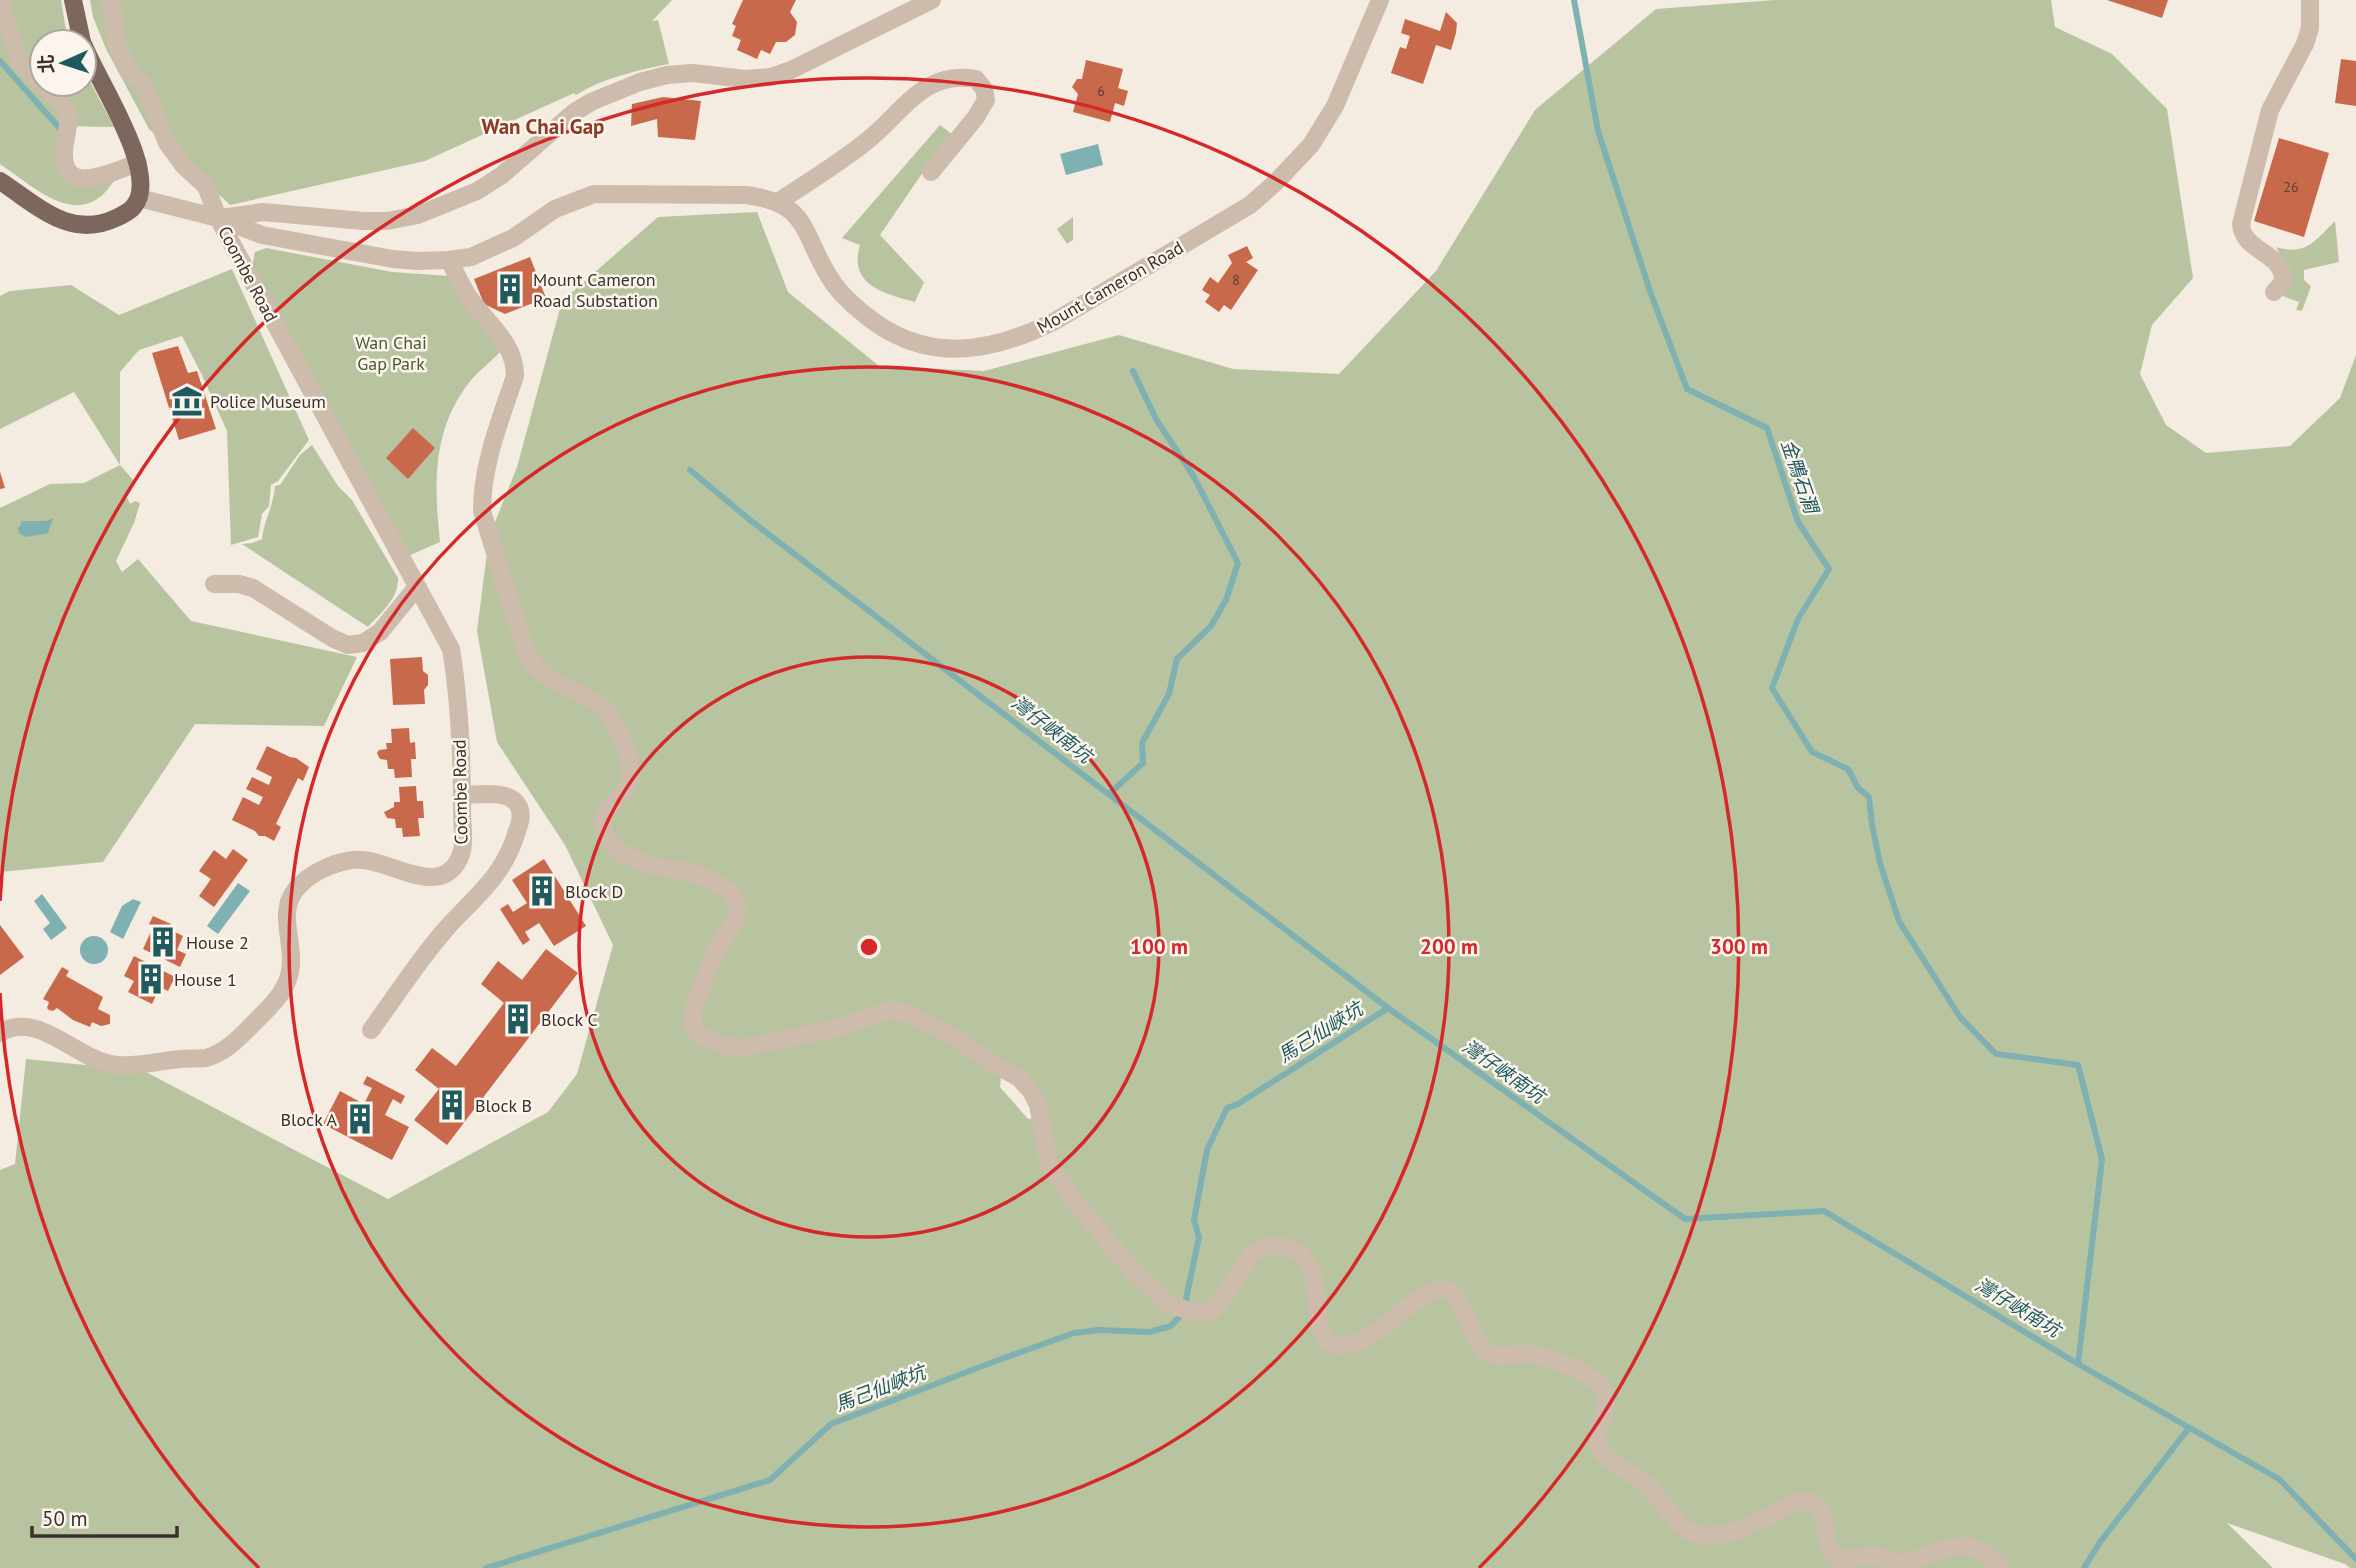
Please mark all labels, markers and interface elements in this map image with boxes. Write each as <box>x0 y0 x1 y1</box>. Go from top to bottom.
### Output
north arrow <box>28 28 98 98</box>
text: 北 <box>34 54 59 74</box>
house number: 6 <box>1097 82 1105 100</box>
district label: Wan Chai Gap <box>482 113 604 140</box>
house number: 26 <box>2283 178 2299 196</box>
street label: Coombe Road <box>213 222 283 326</box>
street label: Mount Cameron Road <box>1033 236 1187 338</box>
place label: Mount Cameron Road Substation <box>533 268 658 312</box>
house number: 8 <box>1232 271 1240 289</box>
building icon: Mount Cameron Road Substation <box>493 272 527 306</box>
park label: Wan Chai Gap Park <box>355 331 427 375</box>
museum icon: Police Museum <box>170 384 204 418</box>
place label: Police Museum <box>210 390 326 413</box>
water label: 金鴨石澗 <box>1776 436 1825 519</box>
water label: 灣仔峽南坑 <box>1007 690 1099 770</box>
street label: Coombe Road <box>448 739 472 845</box>
building icon: Block D <box>525 874 559 908</box>
place label: Block D <box>565 880 623 903</box>
building icon: House 2 <box>146 925 180 959</box>
place label: House 2 <box>186 931 249 954</box>
text: 100 m <box>1130 933 1188 960</box>
text: 200 m <box>1420 933 1478 960</box>
text: 300 m <box>1710 933 1768 960</box>
centre of rings <box>857 935 881 959</box>
building icon: House 1 <box>134 962 168 996</box>
place label: House 1 <box>174 968 237 991</box>
water label: 馬己仙峽坑 <box>1273 995 1369 1067</box>
building icon: Block C <box>501 1002 535 1036</box>
place label: Block C <box>541 1008 598 1031</box>
water label: 灣仔峽南坑 <box>1458 1034 1552 1110</box>
building icon: Block B <box>435 1088 469 1122</box>
place label: Block B <box>475 1094 532 1117</box>
building icon: Block A <box>343 1102 377 1136</box>
place label: Block A <box>281 1108 337 1131</box>
water label: 灣仔峽南坑 <box>1971 1272 2067 1343</box>
water label: 馬己仙峽坑 <box>831 1359 931 1416</box>
scale bar <box>32 1494 177 1538</box>
text: 50 m <box>42 1505 88 1532</box>

